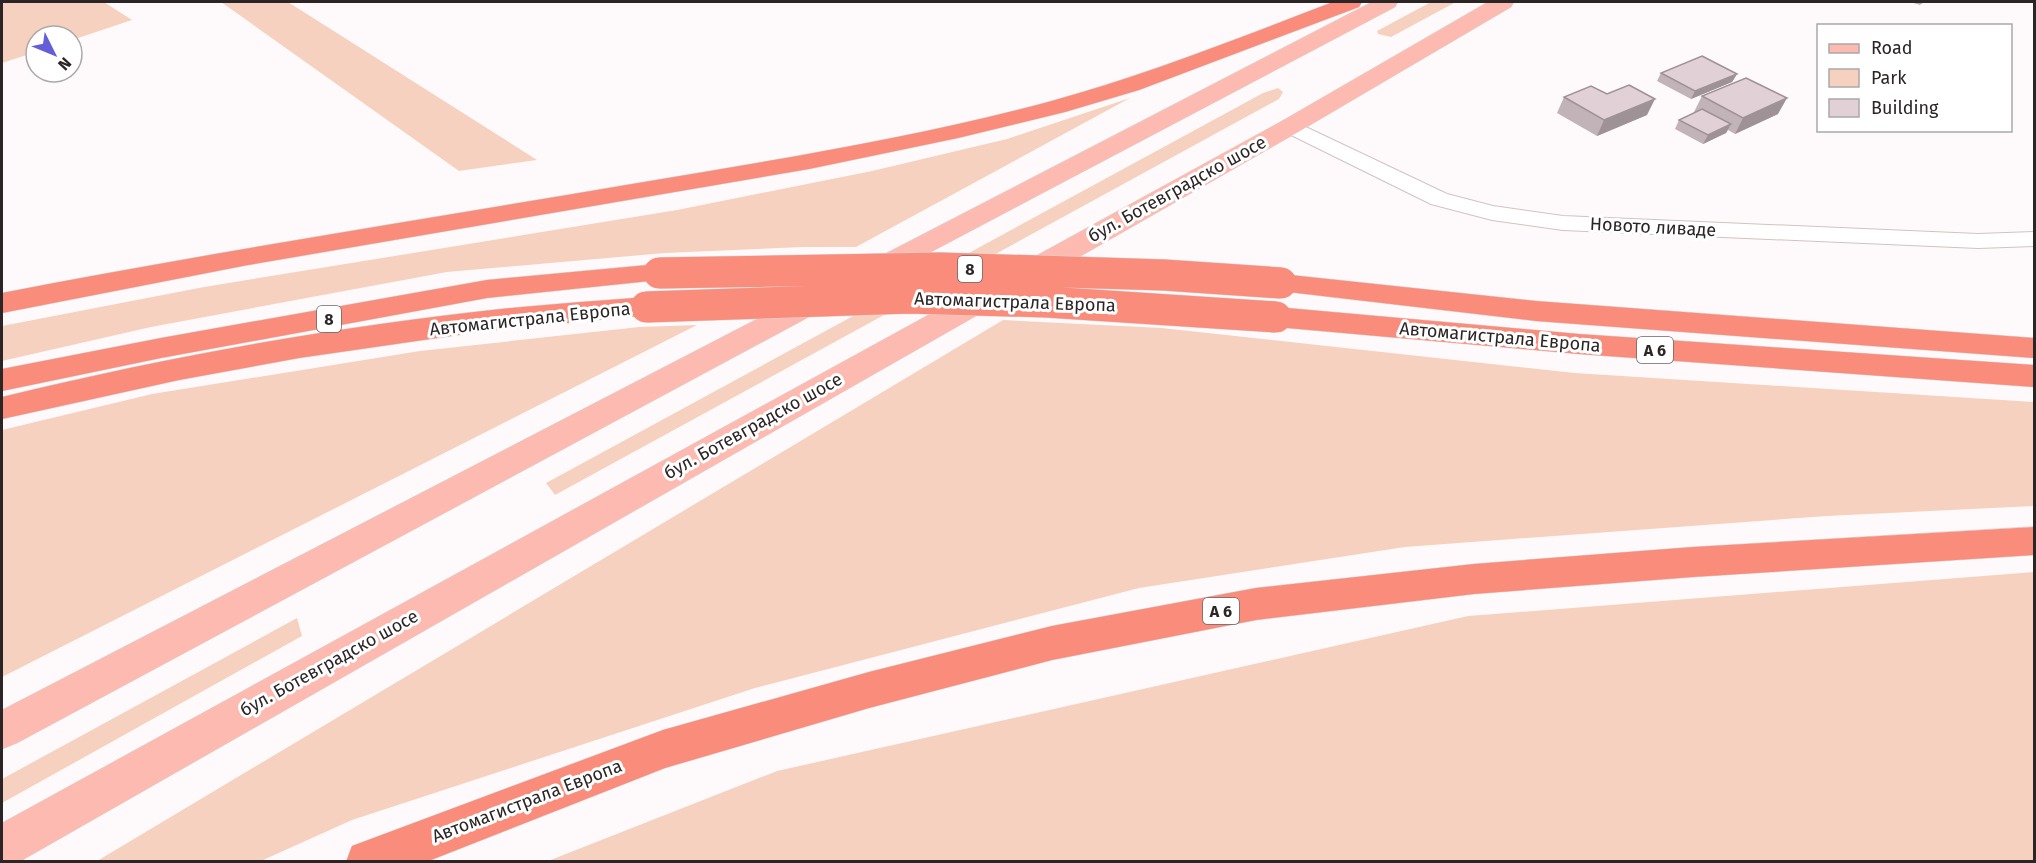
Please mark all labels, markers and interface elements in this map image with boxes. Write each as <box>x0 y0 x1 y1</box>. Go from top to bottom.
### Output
north arrow <box>24 24 84 84</box>
legend <box>1817 24 2012 132</box>
text: Road <box>1871 37 1913 59</box>
text: N <box>54 54 75 74</box>
text: Park <box>1871 67 1907 89</box>
text: Building <box>1871 97 1939 119</box>
street label: бул. Ботевградско шосе <box>1084 131 1270 247</box>
street label: Новото ливаде <box>1589 213 1717 241</box>
road number: 8 <box>958 256 982 282</box>
street label: Автомагистрала Европа <box>914 287 1116 317</box>
street label: Автомагистрала Европа <box>428 298 632 340</box>
road number: 8 <box>317 306 341 332</box>
street label: Автомагистрала Европа <box>1398 317 1602 357</box>
road number: A 6 <box>1637 337 1673 363</box>
street label: бул. Ботевградско шосе <box>660 368 846 484</box>
road number: A 6 <box>1203 598 1239 624</box>
street label: бул. Ботевградско шосе <box>236 605 422 721</box>
street label: Автомагистрала Европа <box>429 755 625 847</box>

